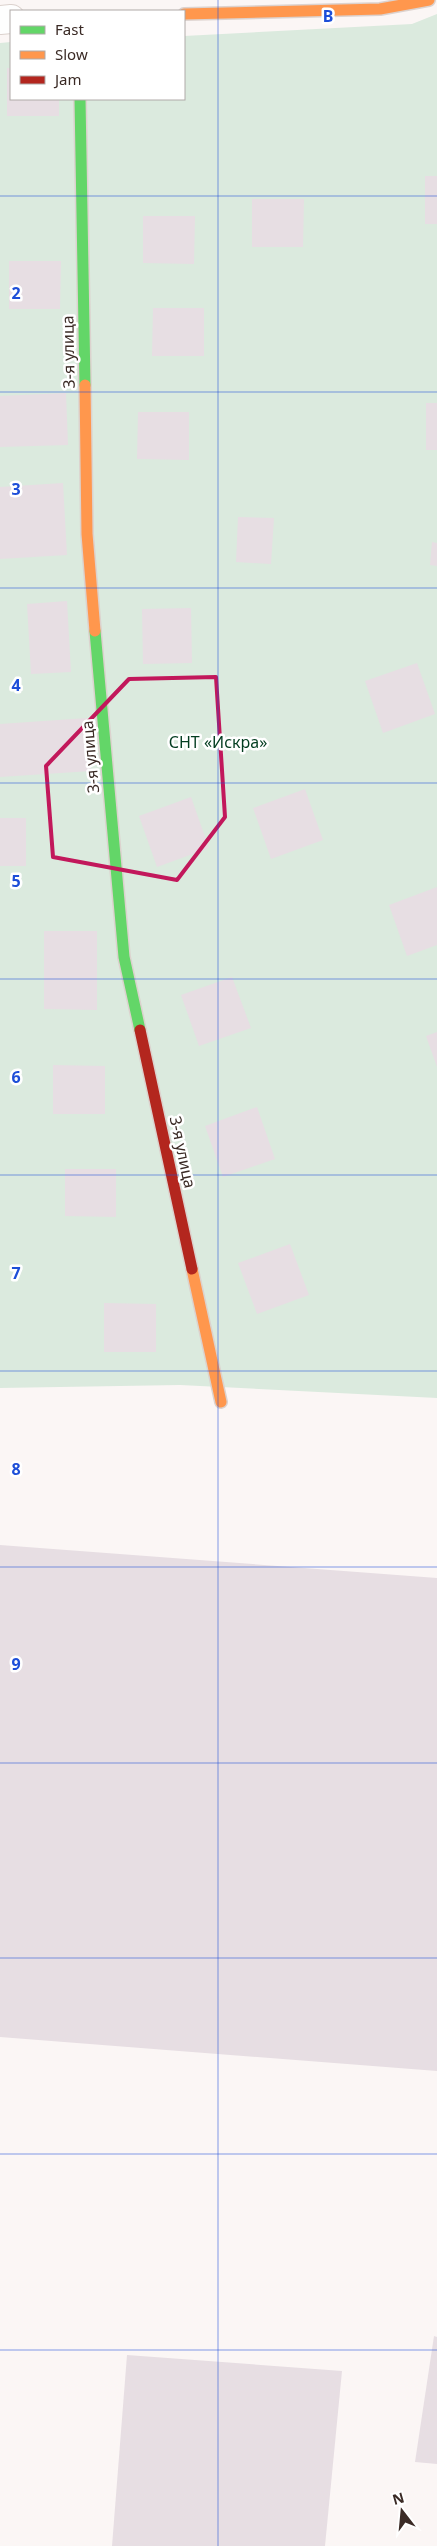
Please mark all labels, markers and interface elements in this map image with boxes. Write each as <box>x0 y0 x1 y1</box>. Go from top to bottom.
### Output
text: B <box>323 5 333 27</box>
legend <box>10 10 185 100</box>
text: Fast <box>55 19 84 39</box>
text: Slow <box>55 44 88 64</box>
text: Jam <box>53 69 82 89</box>
text: 2 <box>11 282 21 304</box>
street label: 3-я улица <box>56 315 80 389</box>
text: 3 <box>11 478 21 500</box>
text: 4 <box>11 674 21 696</box>
street label: 3-я улица <box>76 720 104 794</box>
park label: СНТ «Искра» <box>169 731 267 753</box>
text: 5 <box>11 870 21 892</box>
text: 6 <box>11 1066 21 1088</box>
street label: 3-я улица <box>165 1114 201 1190</box>
text: 7 <box>11 1262 21 1284</box>
text: 8 <box>11 1458 21 1480</box>
text: 9 <box>11 1653 21 1675</box>
north arrow <box>377 2486 427 2536</box>
text: N <box>390 2487 406 2509</box>

